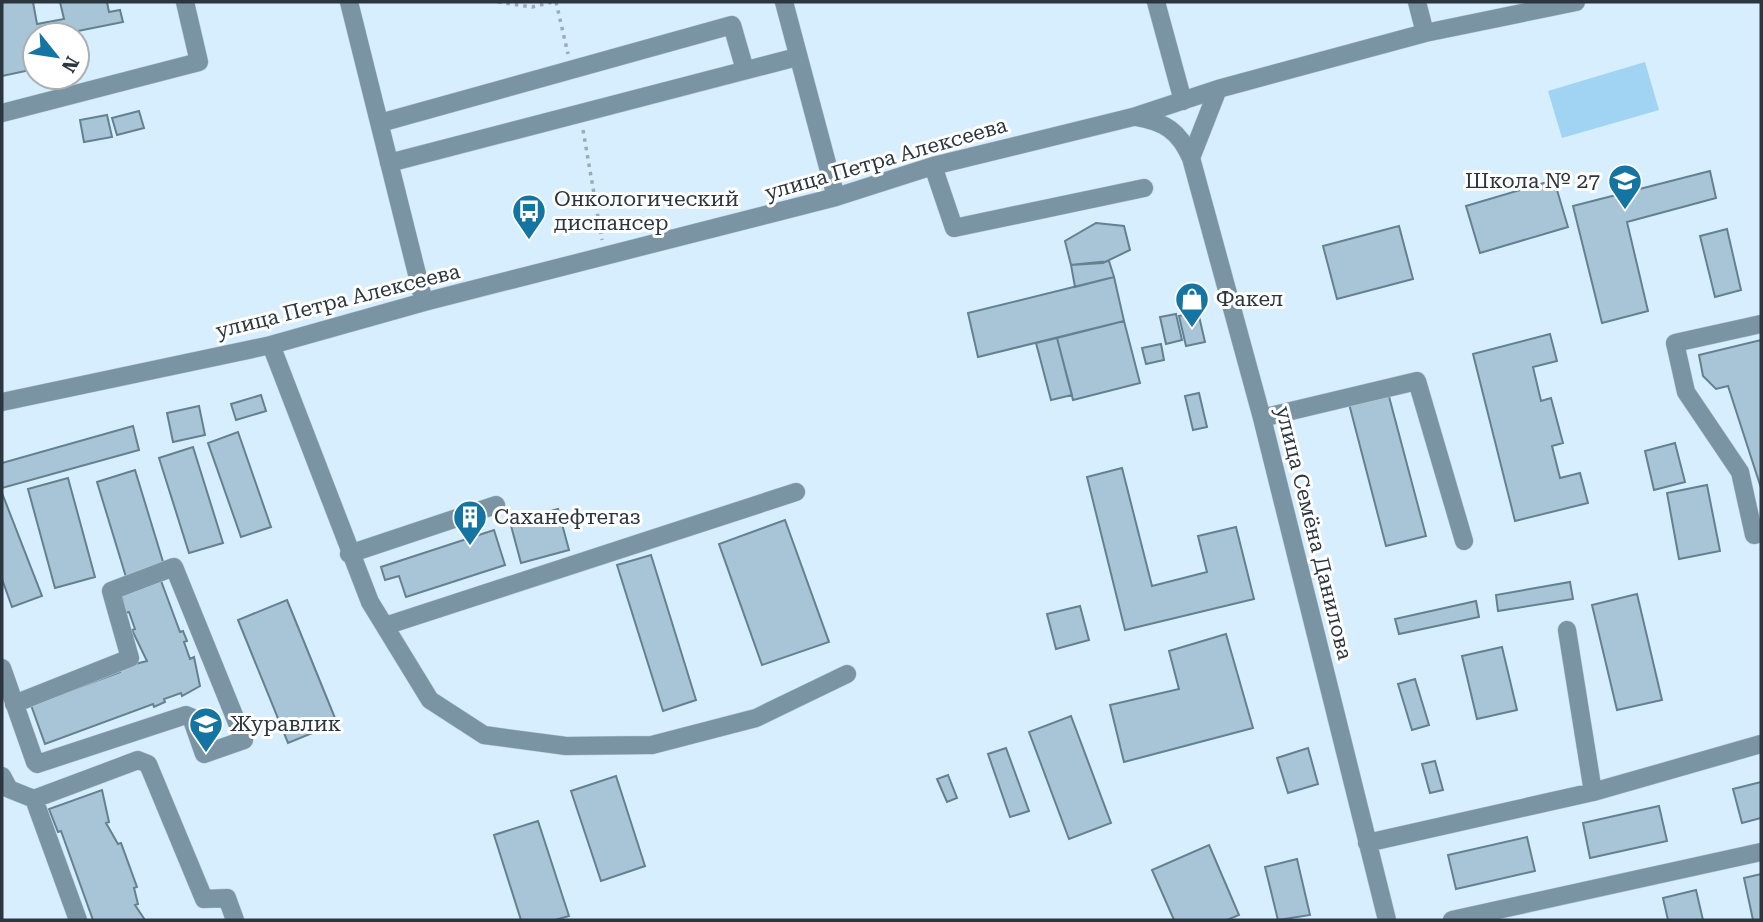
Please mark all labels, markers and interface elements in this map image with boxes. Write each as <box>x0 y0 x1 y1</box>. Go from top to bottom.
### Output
north arrow <box>21 21 91 91</box>
text: N <box>56 52 84 77</box>
street label: улица Петра Алексеева <box>762 113 1010 205</box>
school or university icon: Школа № 27 <box>1606 162 1644 211</box>
place label: Школа № 27 <box>1465 169 1600 193</box>
place label: Онкологический диспансер <box>554 187 739 235</box>
bus stop icon: Онкологический диспансер <box>510 192 548 241</box>
street label: улица Петра Алексеева <box>213 259 463 343</box>
shop icon: Факел <box>1173 280 1211 329</box>
place label: Факел <box>1216 287 1283 311</box>
street label: улица Семёна Данилова <box>1271 404 1357 663</box>
building icon: Саханефтегаз <box>451 498 489 547</box>
place label: Саханефтегаз <box>494 505 641 529</box>
school or university icon: Журавлик <box>187 705 225 754</box>
place label: Журавлик <box>230 712 341 736</box>

